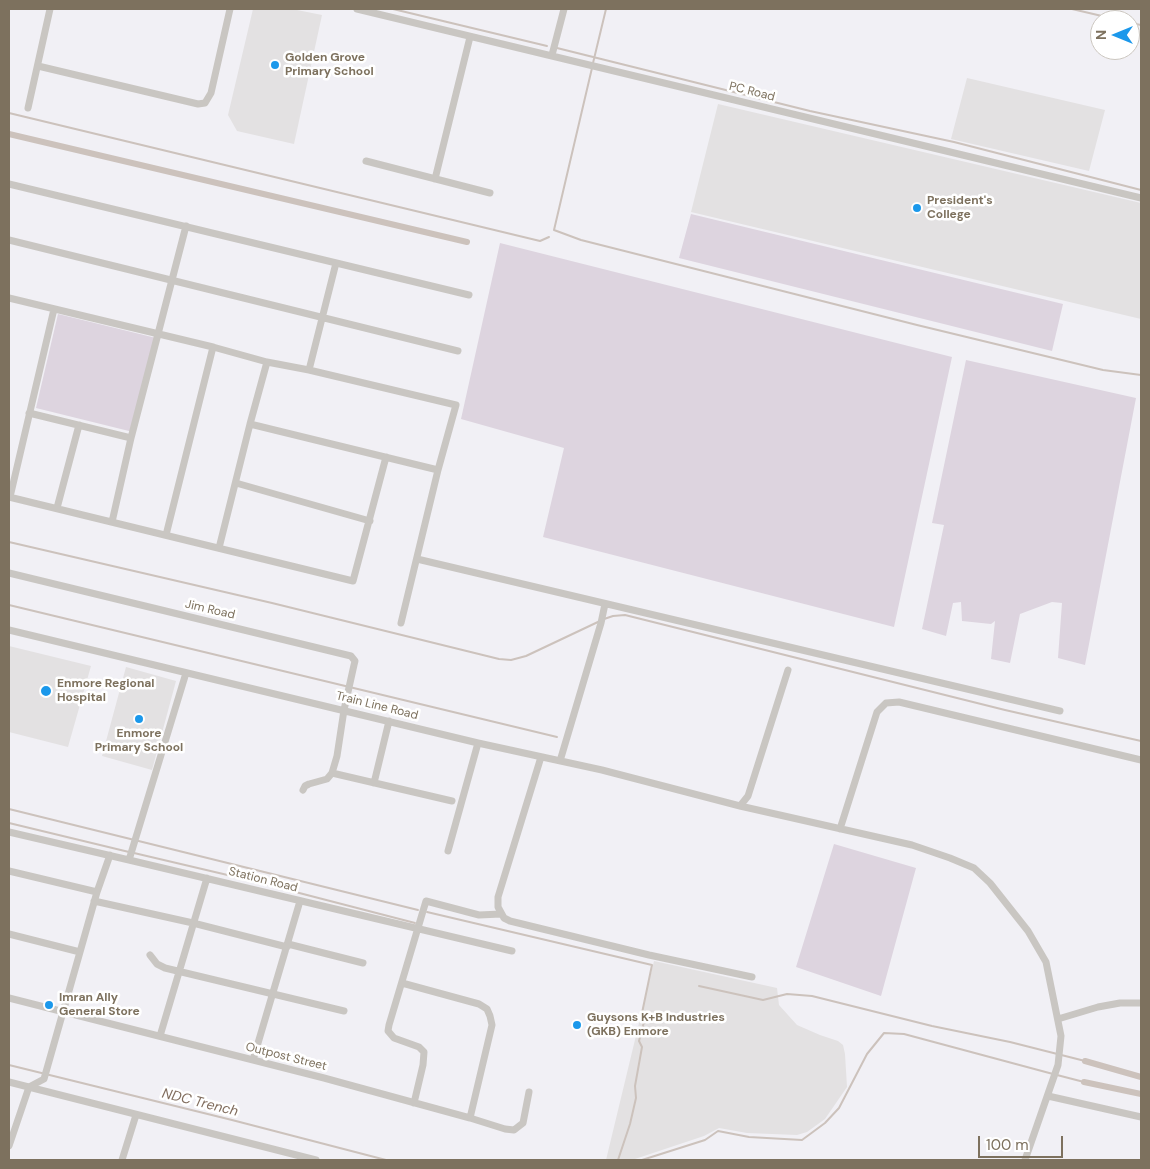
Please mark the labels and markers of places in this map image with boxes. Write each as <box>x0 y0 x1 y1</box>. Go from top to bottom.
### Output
place label: Golden Grove Primary School <box>285 51 374 79</box>
marker: Golden Grove Primary School <box>269 59 281 71</box>
place label: President's College <box>927 194 993 222</box>
marker: President's College <box>911 202 923 214</box>
place label: Enmore Regional Hospital <box>57 677 155 705</box>
marker: Enmore Regional Hospital <box>39 684 53 698</box>
marker: Enmore Primary School <box>133 713 145 725</box>
place label: Enmore Primary School <box>95 727 183 755</box>
place label: Imran Ally General Store <box>59 991 140 1019</box>
marker: Imran Ally General Store <box>43 999 55 1011</box>
place label: Guysons K+B Industries (GKB) Enmore <box>587 1011 725 1039</box>
marker: Guysons K+B Industries (GKB) Enmore <box>571 1019 583 1031</box>

